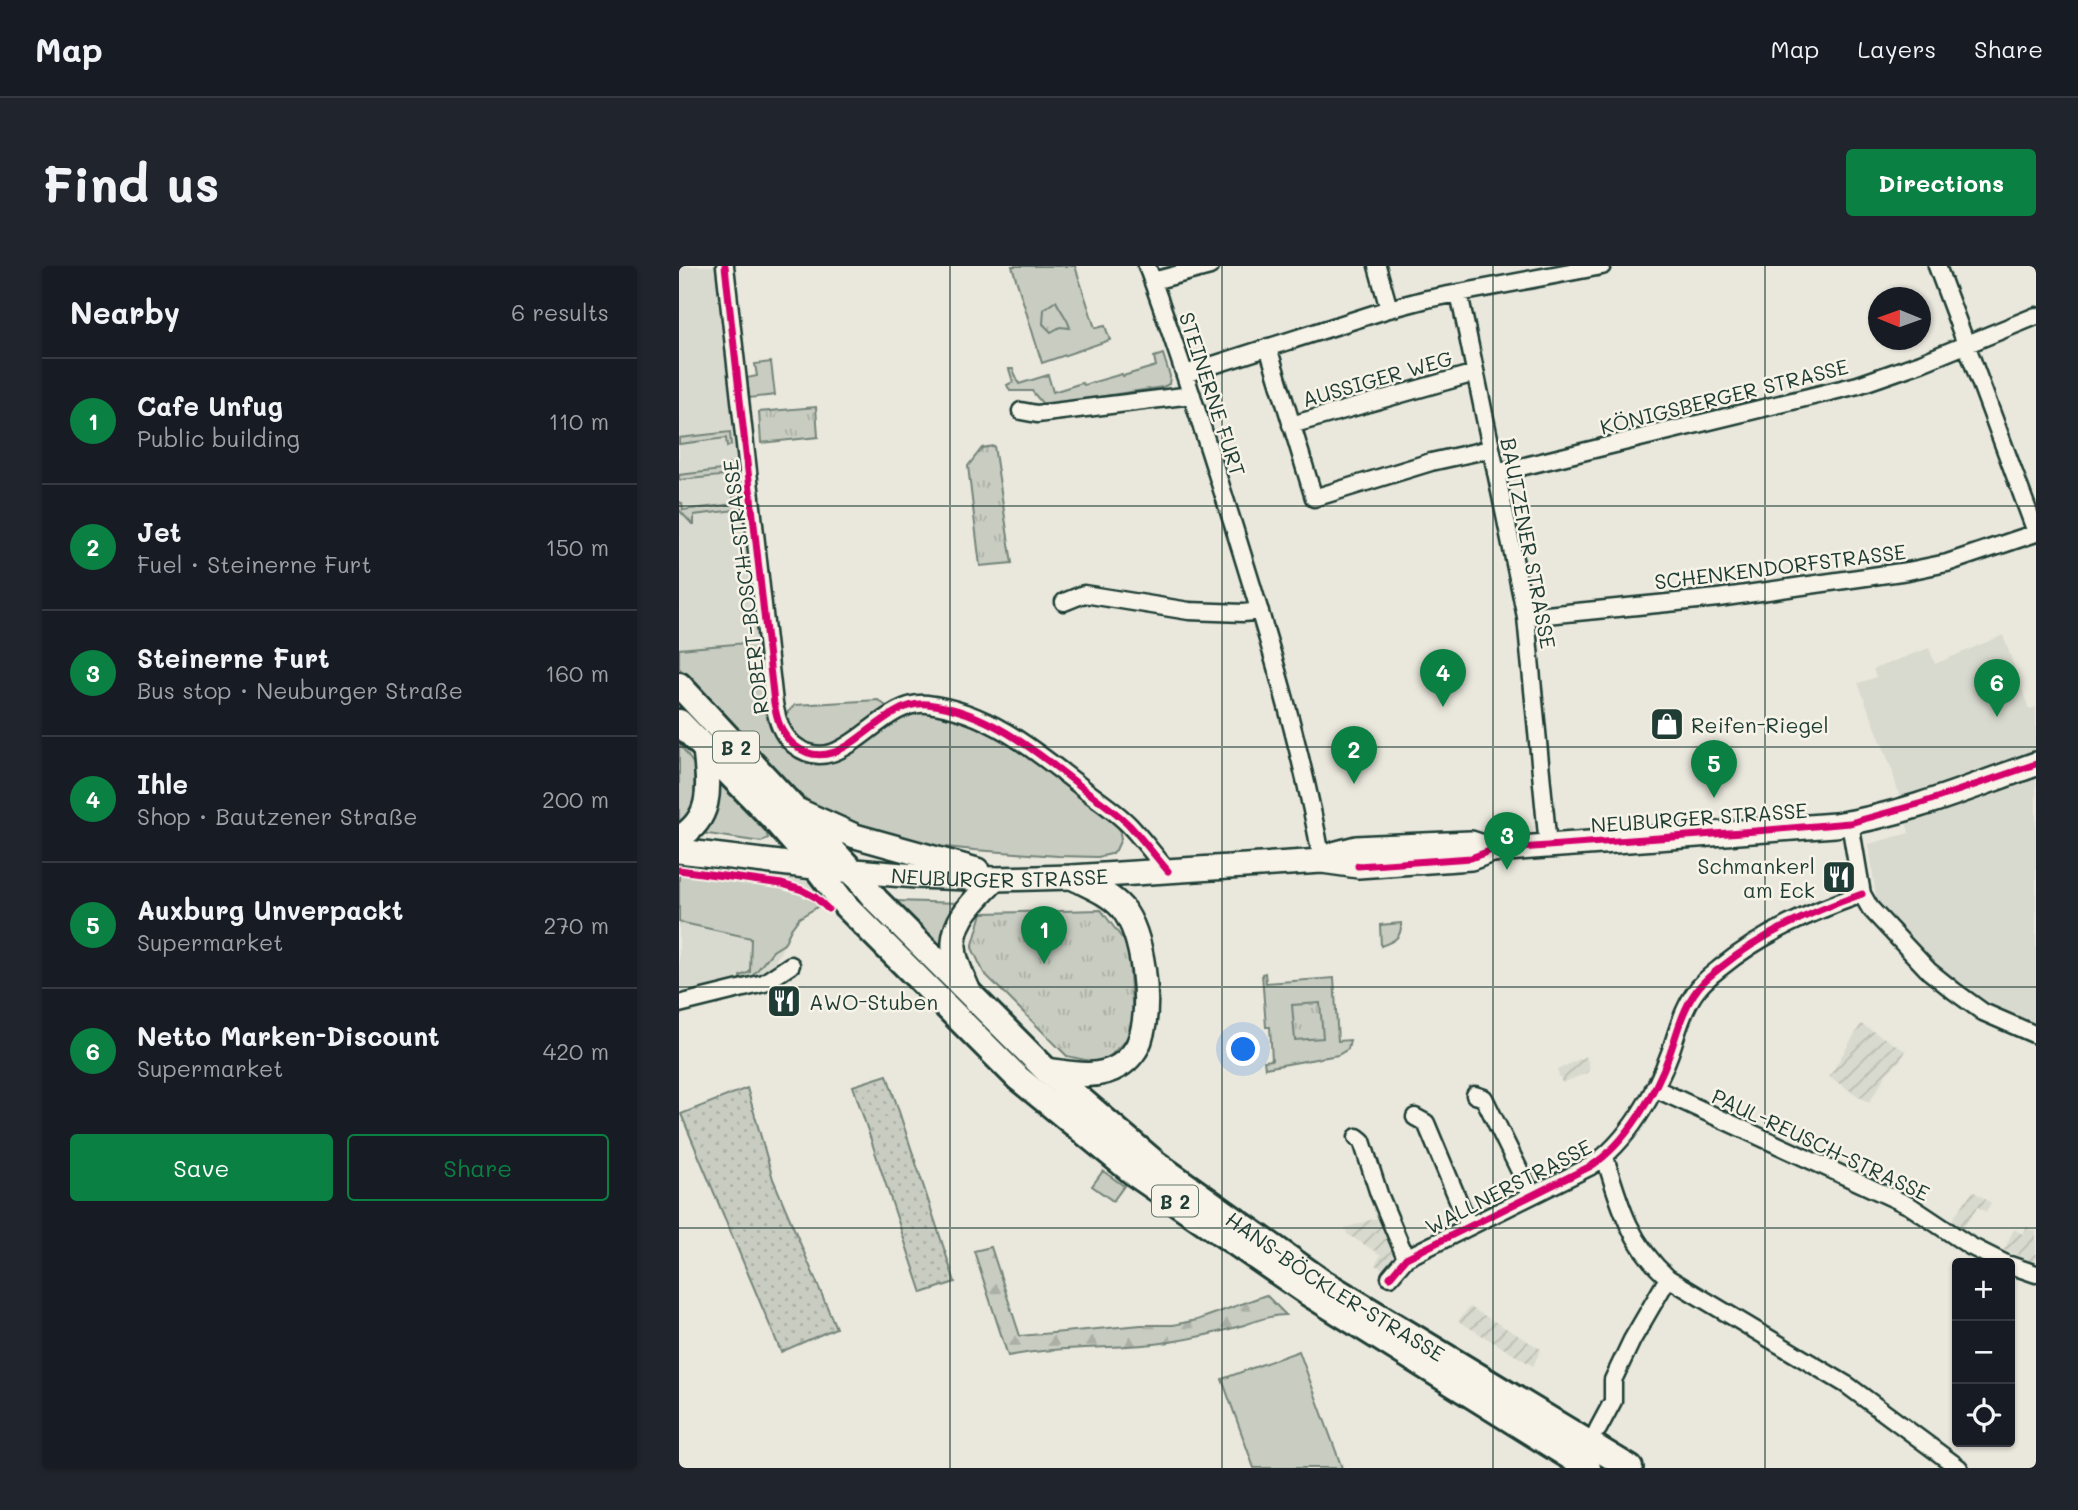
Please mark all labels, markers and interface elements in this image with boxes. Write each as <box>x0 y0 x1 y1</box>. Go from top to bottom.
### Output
text: Map <box>35 27 103 70</box>
text: Map <box>1771 33 1819 64</box>
text: Layers <box>1857 33 1936 64</box>
text: Share <box>1974 33 2043 64</box>
button: Directions <box>1846 149 2036 216</box>
text: Find us <box>42 151 220 214</box>
north arrow <box>1868 287 1931 350</box>
text: Nearby <box>70 292 180 332</box>
text: 6 results <box>511 297 609 327</box>
street label: STEINERNE FURT <box>1174 309 1252 479</box>
street label: AUSSIGER WEG <box>1299 344 1455 412</box>
street label: KÖNIGSBERGER STRASSE <box>1597 352 1851 440</box>
text: Cafe Unfug <box>137 389 283 423</box>
text: 1 <box>88 406 98 436</box>
text: 110 m <box>549 406 609 436</box>
text: Public building <box>137 423 300 453</box>
street label: BAUTZENER STRASSE <box>1495 435 1563 651</box>
street label: ROBERT-BOSCH-STRASSE <box>716 458 774 716</box>
text: Jet <box>137 515 181 549</box>
text: 2 <box>87 532 99 562</box>
text: 150 m <box>545 532 609 562</box>
street label: SCHENKENDORFSTRASSE <box>1653 537 1907 595</box>
text: Fuel · Steinerne Furt <box>137 549 372 579</box>
text: Steinerne Furt <box>137 641 330 675</box>
pin: 4 <box>1420 649 1466 707</box>
text: 3 <box>86 658 100 688</box>
text: 160 m <box>545 658 609 688</box>
pin: 6 <box>1974 659 2020 717</box>
text: Bus stop · Neuburger Straße <box>137 675 463 705</box>
shop icon: Reifen-Riegel <box>1648 705 1686 743</box>
place label: Reifen-Riegel <box>1691 711 1829 738</box>
pin: 2 <box>1331 726 1377 784</box>
road number: B 2 <box>713 732 759 762</box>
pin: 5 <box>1691 740 1737 798</box>
text: Ihle <box>137 767 188 801</box>
text: 4 <box>86 784 100 814</box>
text: 200 m <box>542 784 609 814</box>
street label: NEUBURGER STRASSE <box>1590 796 1808 838</box>
text: Shop · Bautzener Straße <box>137 801 418 831</box>
pin: 3 <box>1484 812 1530 870</box>
place label: Schmankerl am Eck <box>1698 852 1815 903</box>
restaurant icon: Schmankerl am Eck <box>1820 858 1858 896</box>
street label: NEUBURGER STRASSE <box>890 860 1109 893</box>
text: Auxburg Unverpackt <box>137 893 403 927</box>
pin: 1 <box>1021 906 1067 964</box>
text: 5 <box>86 910 100 940</box>
text: 270 m <box>544 910 609 940</box>
text: Supermarket <box>137 927 283 957</box>
restaurant icon: AWO-Stuben <box>765 982 803 1020</box>
place label: AWO-Stuben <box>809 988 938 1015</box>
text: Netto Marken-Discount <box>137 1019 440 1053</box>
your location <box>1226 1032 1260 1066</box>
text: 6 <box>86 1036 100 1066</box>
text: 420 m <box>543 1036 609 1066</box>
text: Supermarket <box>137 1053 283 1083</box>
street label: PAUL-REUSCH-STRASSE <box>1708 1082 1934 1206</box>
street label: WALLNERSTRASSE <box>1420 1132 1596 1240</box>
button: Save <box>70 1134 333 1201</box>
button: Share <box>347 1134 609 1201</box>
road number: B 2 <box>1152 1186 1198 1217</box>
street label: HANS-BÖCKLER-STRASSE <box>1221 1205 1450 1367</box>
map controls <box>1952 1258 2015 1447</box>
button: + <box>1952 1258 2015 1321</box>
button: − <box>1952 1321 2015 1384</box>
button: locate <box>1952 1384 2015 1447</box>

